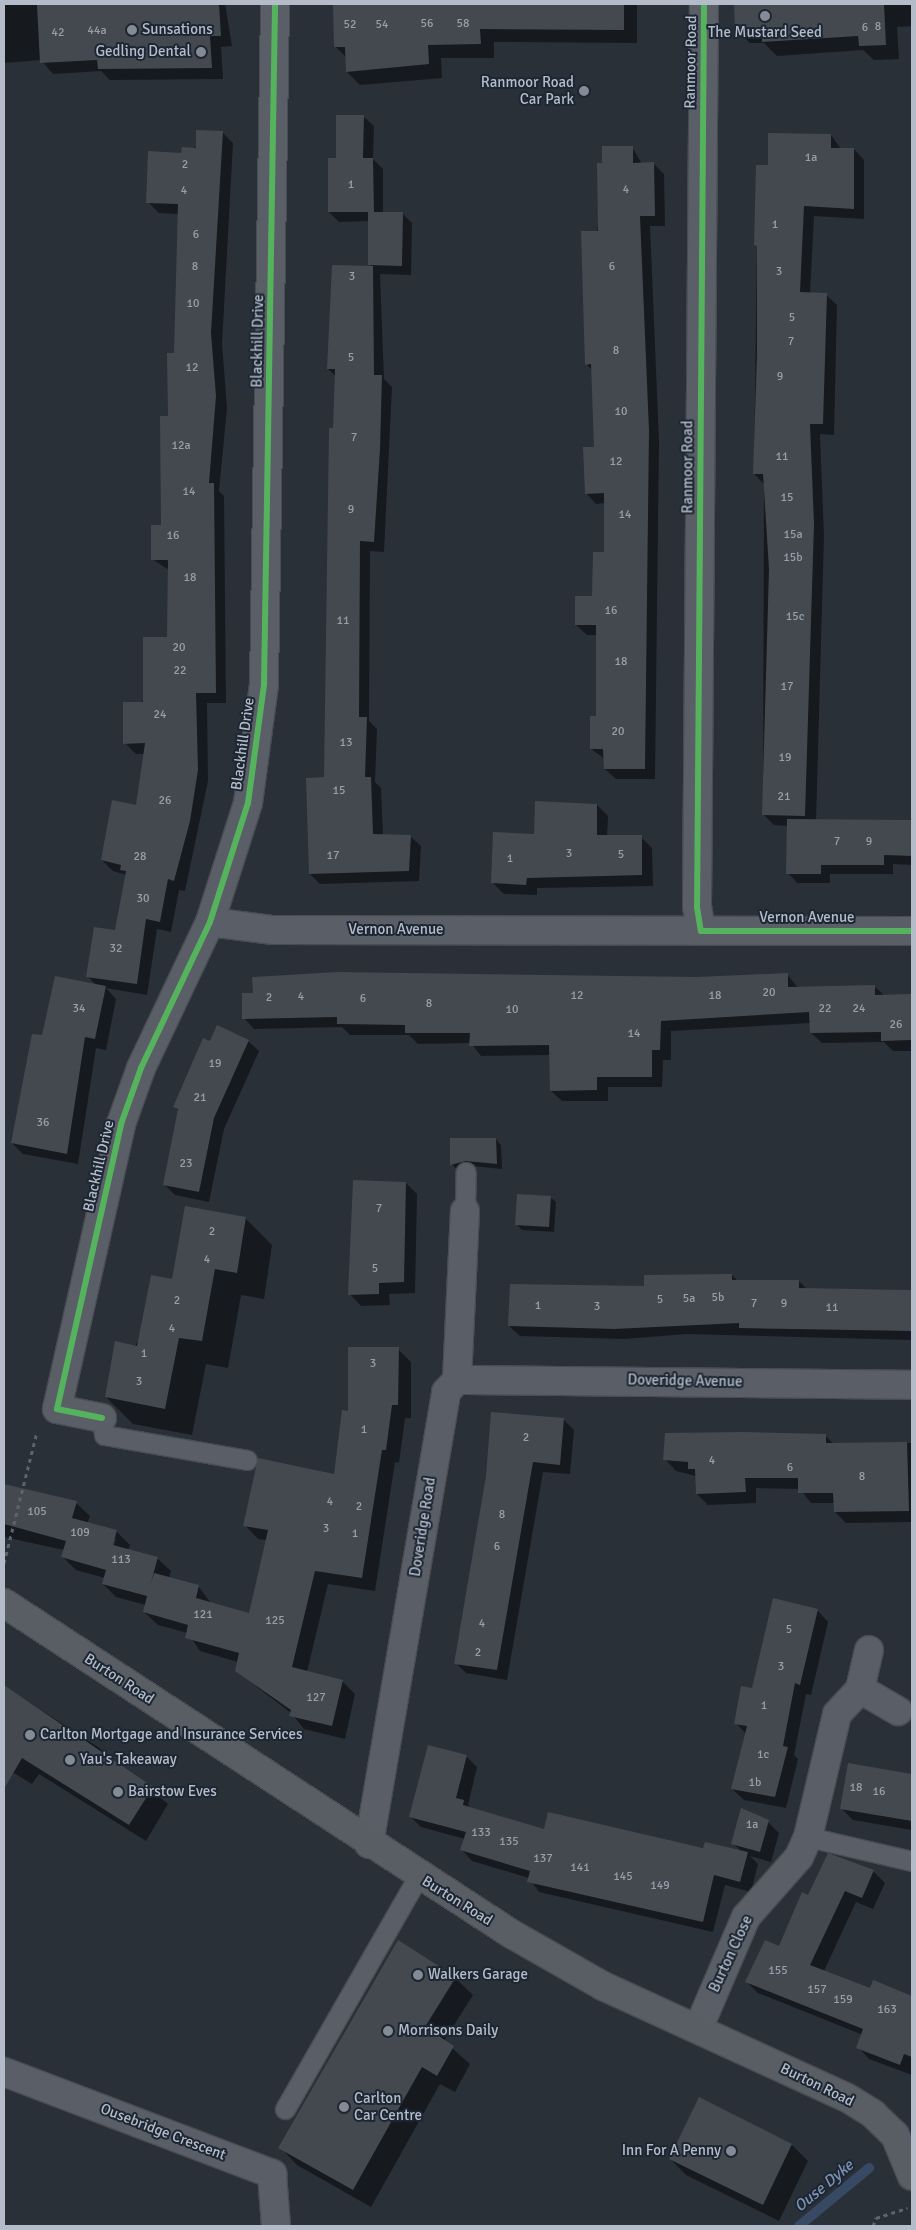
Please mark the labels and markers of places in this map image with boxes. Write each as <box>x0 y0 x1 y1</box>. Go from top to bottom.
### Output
marker: The Mustard Seed <box>759 10 771 22</box>
place label: Sunsations <box>142 21 213 39</box>
marker: Sunsations <box>126 24 138 36</box>
place label: The Mustard Seed <box>708 24 822 42</box>
place label: Gedling Dental <box>95 43 191 61</box>
marker: Gedling Dental <box>195 46 207 58</box>
place label: Ranmoor Road Car Park <box>481 73 574 108</box>
marker: Ranmoor Road Car Park <box>578 85 590 97</box>
place label: Carlton Mortgage and Insurance Services <box>40 1726 303 1744</box>
marker: Carlton Mortgage and Insurance Services <box>24 1729 36 1741</box>
place label: Yau's Takeaway <box>80 1751 177 1769</box>
marker: Yau's Takeaway <box>64 1754 76 1766</box>
place label: Bairstow Eves <box>128 1783 217 1801</box>
marker: Bairstow Eves <box>112 1786 124 1798</box>
place label: Walkers Garage <box>428 1966 528 1984</box>
marker: Walkers Garage <box>412 1969 424 1981</box>
place label: Morrisons Daily <box>398 2022 498 2040</box>
marker: Morrisons Daily <box>382 2025 394 2037</box>
place label: Carlton Car Centre <box>354 2089 422 2124</box>
marker: Carlton Car Centre <box>338 2101 350 2113</box>
place label: Inn For A Penny <box>622 2142 721 2160</box>
marker: Inn For A Penny <box>725 2145 737 2157</box>

